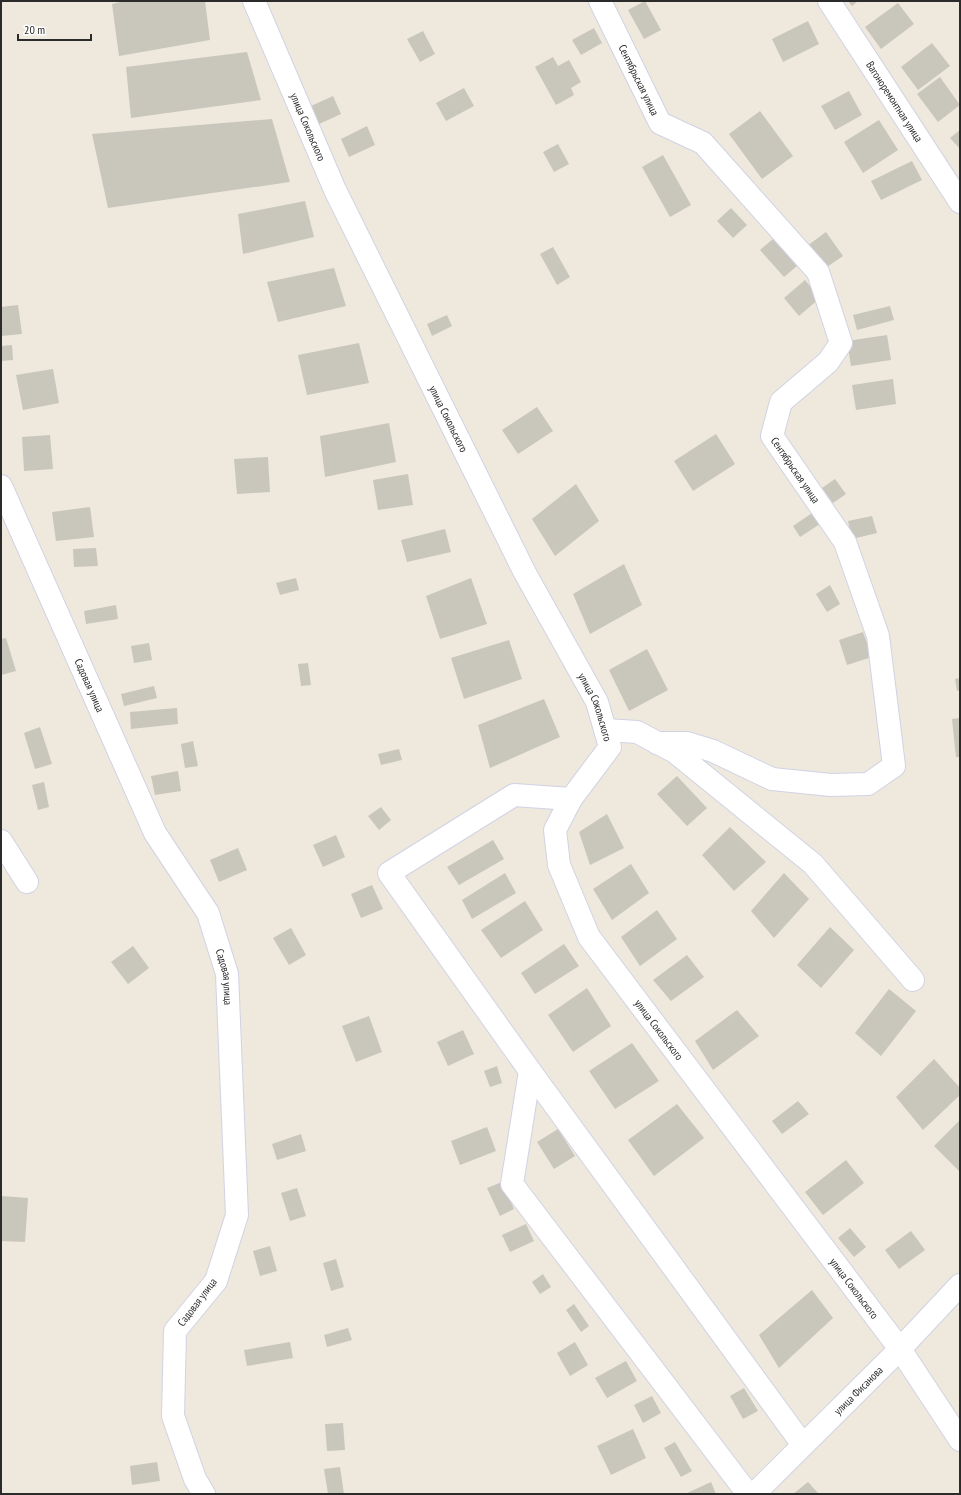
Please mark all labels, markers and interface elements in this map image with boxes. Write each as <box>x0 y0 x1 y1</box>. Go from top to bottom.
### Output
scale bar <box>18 16 91 42</box>
text: 20 m <box>24 22 45 37</box>
street label: Сентябрьская улица <box>616 42 662 118</box>
street label: Вагоноремонтная улица <box>863 59 926 145</box>
street label: улица Сокольского <box>287 91 329 163</box>
street label: улица Сокольского <box>426 383 471 455</box>
street label: Сентябрьская улица <box>768 434 823 506</box>
street label: Садовая улица <box>71 656 107 714</box>
street label: улица Сокольского <box>575 670 615 743</box>
street label: Садовая улица <box>213 947 235 1005</box>
street label: улица Сокольского <box>631 996 687 1063</box>
street label: улица Сокольского <box>827 1255 882 1322</box>
street label: Садовая улица <box>174 1275 220 1329</box>
street label: улица Фисанова <box>831 1363 886 1418</box>

